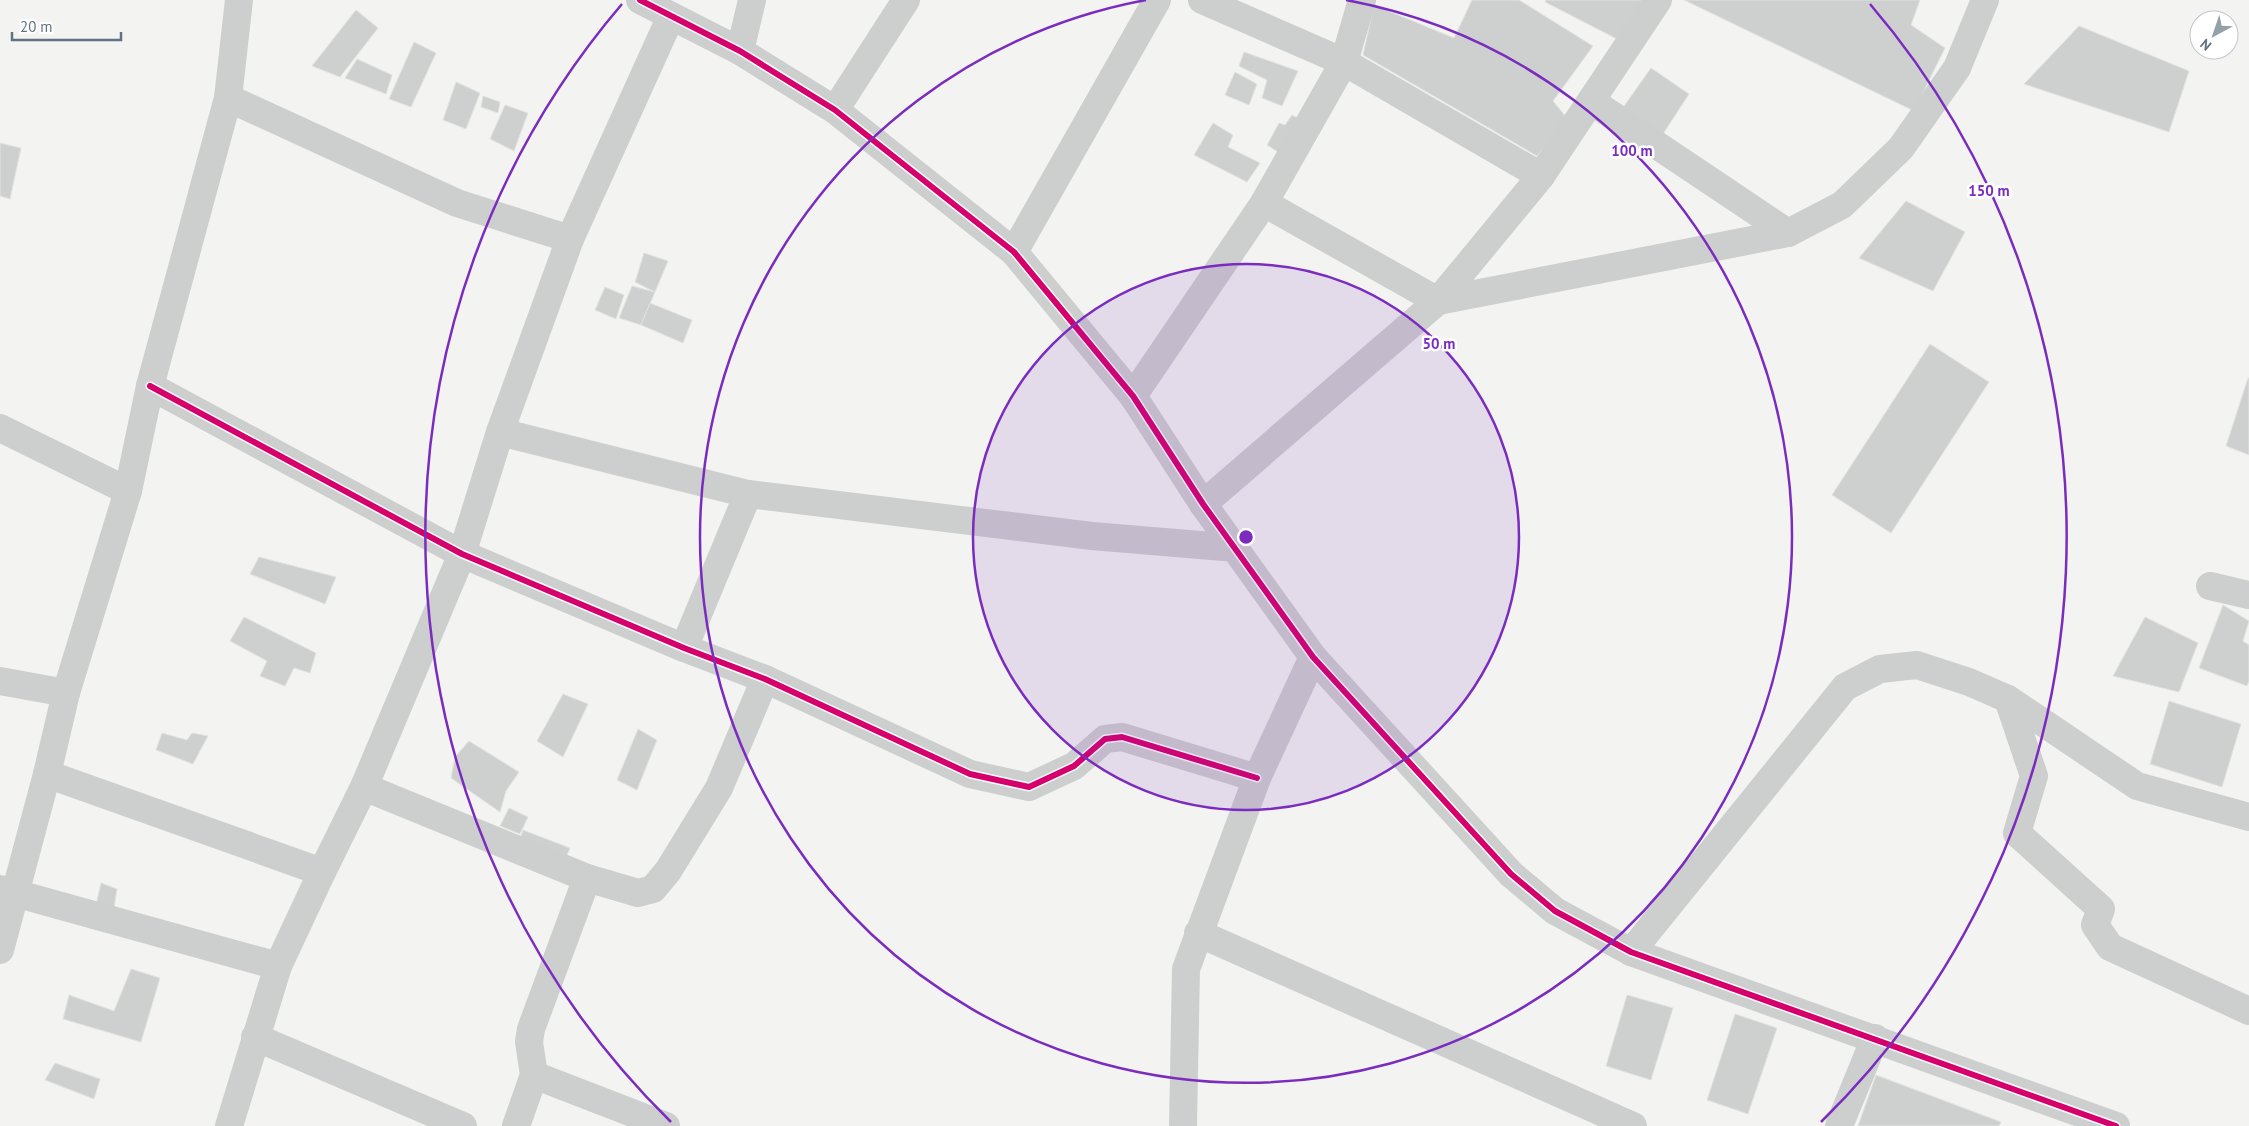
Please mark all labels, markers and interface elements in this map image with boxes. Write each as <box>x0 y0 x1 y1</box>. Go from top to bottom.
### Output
scale bar <box>12 10 121 42</box>
north arrow <box>2189 10 2239 60</box>
text: 20 m <box>20 17 53 36</box>
text: N <box>2196 35 2215 55</box>
text: 100 m <box>1611 141 1653 160</box>
text: 150 m <box>1968 181 2010 200</box>
text: 50 m <box>1423 334 1455 353</box>
centre of rings <box>1237 528 1255 546</box>

